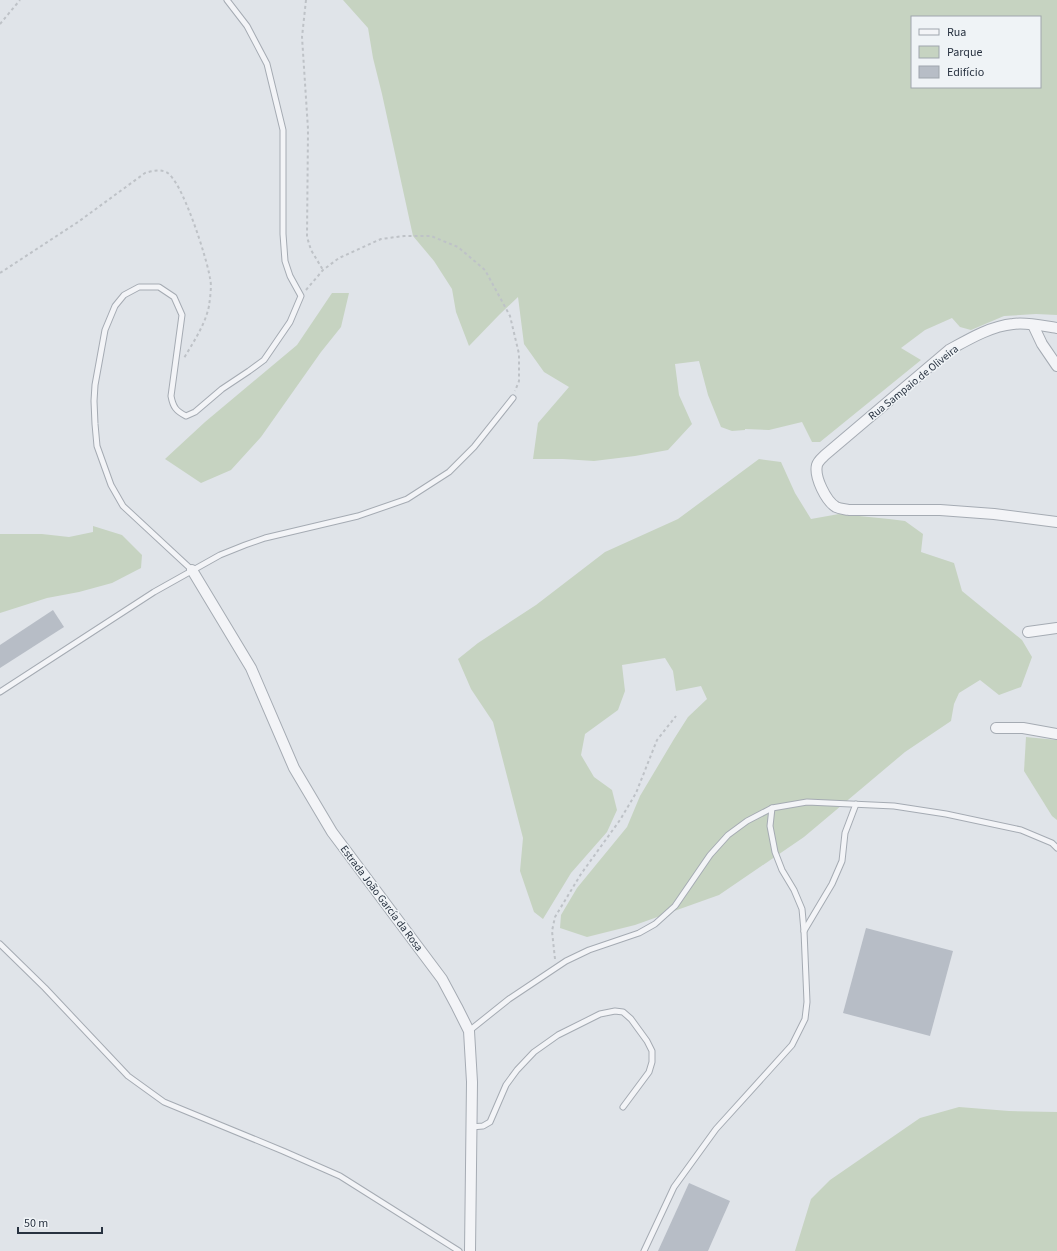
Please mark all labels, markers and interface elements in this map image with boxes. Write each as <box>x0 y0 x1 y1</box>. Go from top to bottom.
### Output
legend <box>911 16 1041 88</box>
text: Rua <box>947 24 966 41</box>
text: Parque <box>947 44 983 61</box>
text: Edifício <box>947 64 984 81</box>
street label: Rua Sampaio de Oliveira <box>865 341 961 423</box>
street label: Estrada João García da Rosa <box>337 842 426 954</box>
scale bar <box>18 1209 102 1235</box>
text: 50 m <box>24 1215 48 1232</box>

